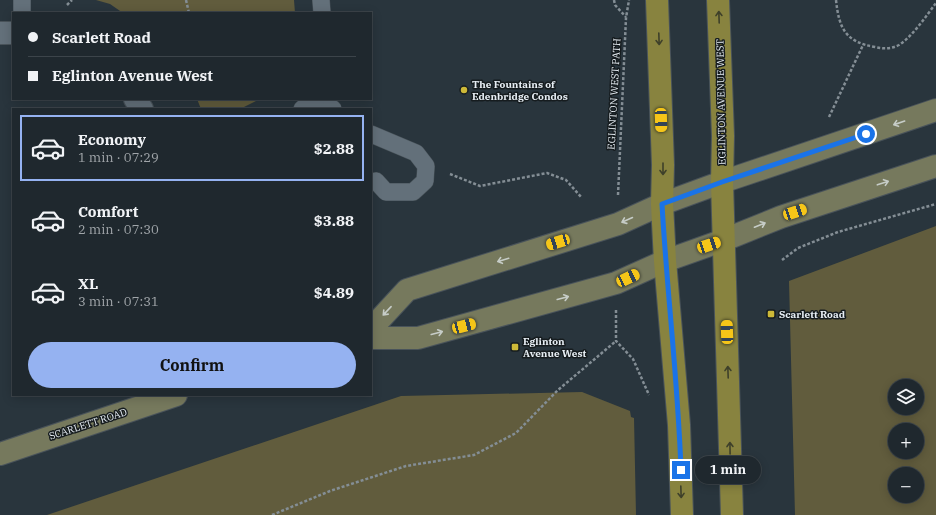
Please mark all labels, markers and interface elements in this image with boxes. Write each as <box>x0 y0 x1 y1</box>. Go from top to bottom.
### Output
one-way arrow <box>715 11 723 24</box>
text: Scarlett Road <box>52 28 151 47</box>
one-way arrow <box>655 32 662 45</box>
street label: EGLINTON WEST PATH <box>605 38 623 150</box>
street label: EGLINTON AVENUE WEST <box>713 38 729 165</box>
text: Eglinton Avenue West <box>52 66 213 85</box>
place label: The Fountains of Edenbridge Condos <box>472 78 568 103</box>
marker: The Fountains of Edenbridge Condos <box>459 85 469 95</box>
car <box>655 108 667 132</box>
one-way arrow <box>893 120 906 127</box>
route start <box>857 125 875 143</box>
icon: car <box>30 130 66 166</box>
text: Economy <box>78 130 146 149</box>
text: $2.88 <box>314 139 354 158</box>
text: 1 min · 07:29 <box>78 149 159 166</box>
one-way arrow <box>659 162 667 175</box>
one-way arrow <box>877 179 889 187</box>
icon: car <box>30 202 66 238</box>
text: Comfort <box>78 202 138 221</box>
car <box>782 203 808 221</box>
text: $3.88 <box>314 211 354 230</box>
one-way arrow <box>621 217 633 224</box>
text: 2 min · 07:30 <box>78 221 159 238</box>
one-way arrow <box>753 221 765 229</box>
car <box>545 233 571 251</box>
car <box>696 235 722 255</box>
one-way arrow <box>497 257 510 264</box>
car <box>615 267 641 289</box>
icon: car <box>30 274 66 310</box>
text: XL <box>78 274 98 293</box>
text: $4.89 <box>314 283 354 302</box>
text: 3 min · 07:31 <box>78 293 159 310</box>
one-way arrow <box>556 294 569 301</box>
one-way arrow <box>383 306 392 316</box>
place label: Scarlett Road <box>779 308 846 321</box>
marker: Scarlett Road <box>766 309 776 319</box>
car <box>451 317 477 335</box>
car <box>721 320 733 344</box>
one-way arrow <box>431 329 444 336</box>
place label: Eglinton Avenue West <box>523 335 586 360</box>
button: Confirm <box>28 342 356 388</box>
marker: Eglinton Avenue West <box>510 342 520 352</box>
one-way arrow <box>724 366 732 379</box>
map controls <box>888 379 924 503</box>
button: layers <box>888 379 924 415</box>
street label: SCARLETT ROAD <box>47 405 129 443</box>
button: + <box>888 423 924 459</box>
one-way arrow <box>726 442 734 455</box>
callout: 1 min <box>695 456 761 484</box>
route end <box>672 461 690 479</box>
text: 1 min <box>710 461 746 478</box>
button: − <box>888 467 924 503</box>
one-way arrow <box>678 485 685 498</box>

